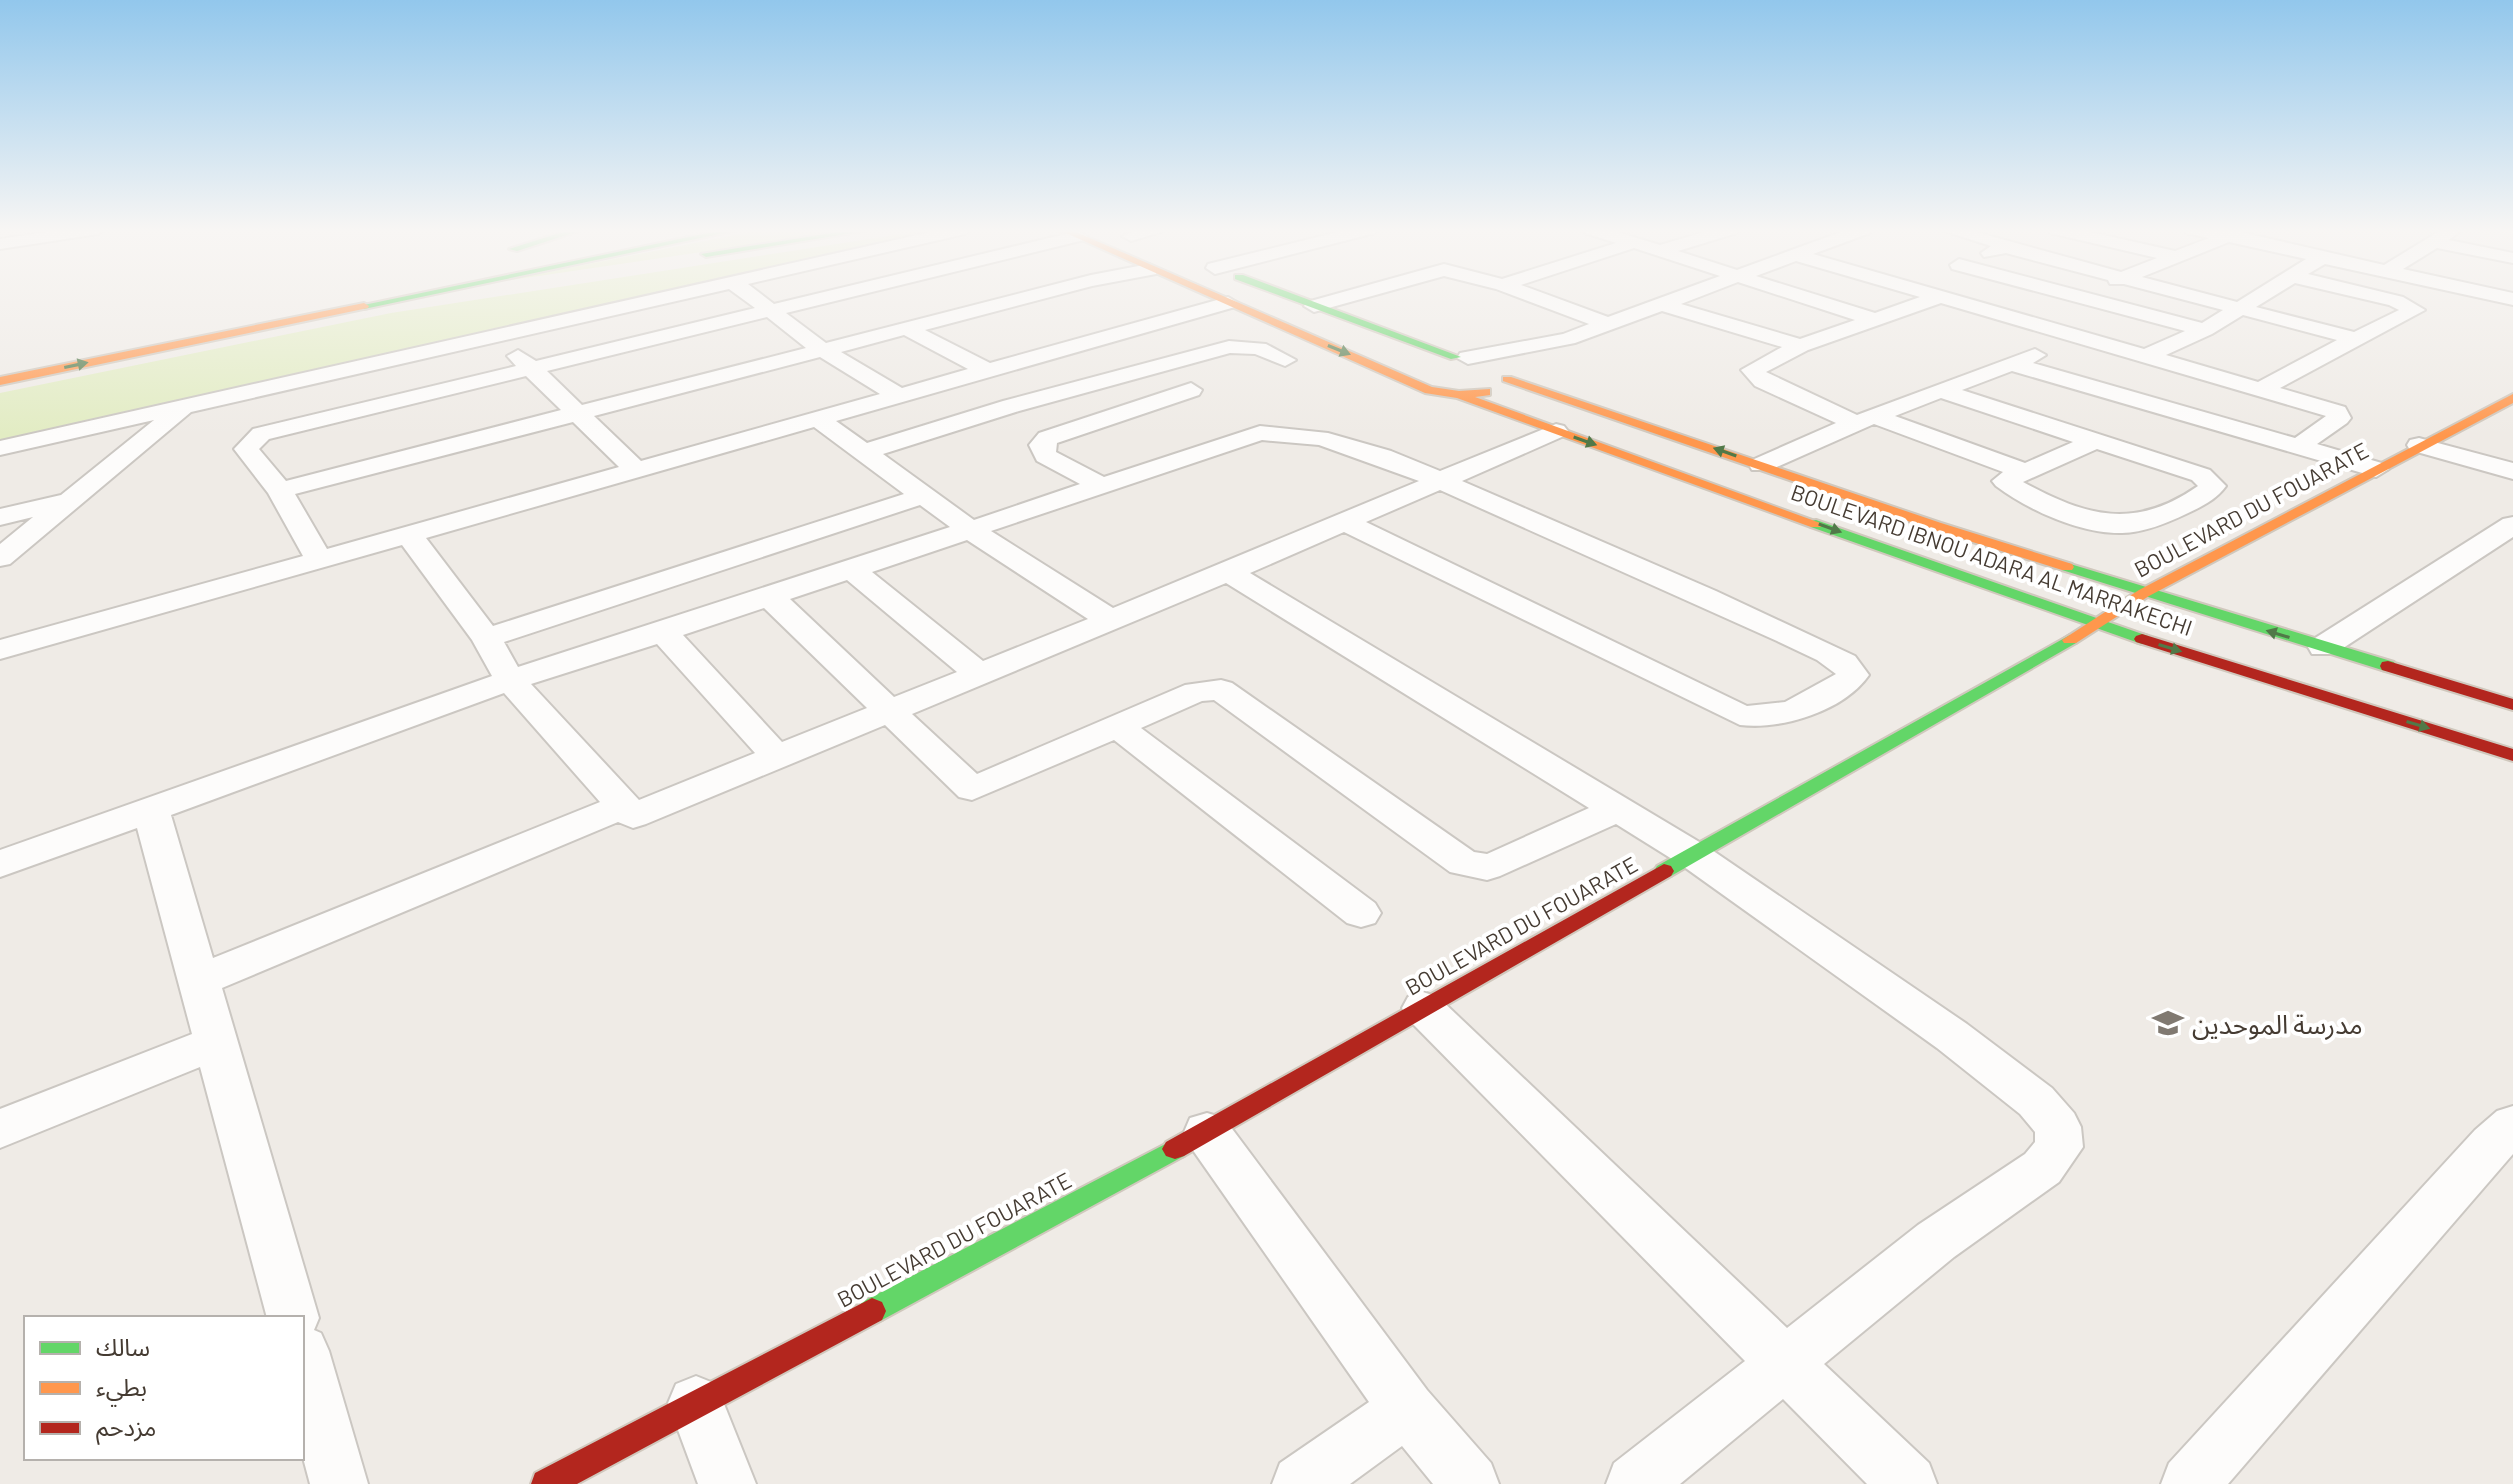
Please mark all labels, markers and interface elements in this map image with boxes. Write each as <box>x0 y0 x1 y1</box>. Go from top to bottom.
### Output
one-way arrow <box>1327 344 1351 357</box>
one-way arrow <box>64 359 89 371</box>
one-way arrow <box>1573 436 1597 448</box>
street label: BOULEVARD DU FOUARATE <box>2130 436 2372 582</box>
one-way arrow <box>1713 446 1737 458</box>
street label: BOULEVARD IBNOU ADARA AL MARRAKECHI <box>1788 478 2196 640</box>
one-way arrow <box>1818 522 1842 535</box>
one-way arrow <box>2265 627 2289 639</box>
one-way arrow <box>2159 642 2183 655</box>
one-way arrow <box>2407 719 2431 732</box>
street label: BOULEVARD DU FOUARATE <box>1400 850 1642 1000</box>
school or university icon: مدرسة الموحدين <box>2151 1006 2185 1040</box>
place label: مدرسة الموحدين <box>2192 1008 2363 1040</box>
street label: BOULEVARD DU FOUARATE <box>833 1166 1075 1312</box>
legend <box>24 1316 304 1460</box>
text: سالك <box>96 1332 150 1361</box>
text: بطيء <box>96 1372 147 1407</box>
text: مزدحم <box>96 1412 156 1445</box>

